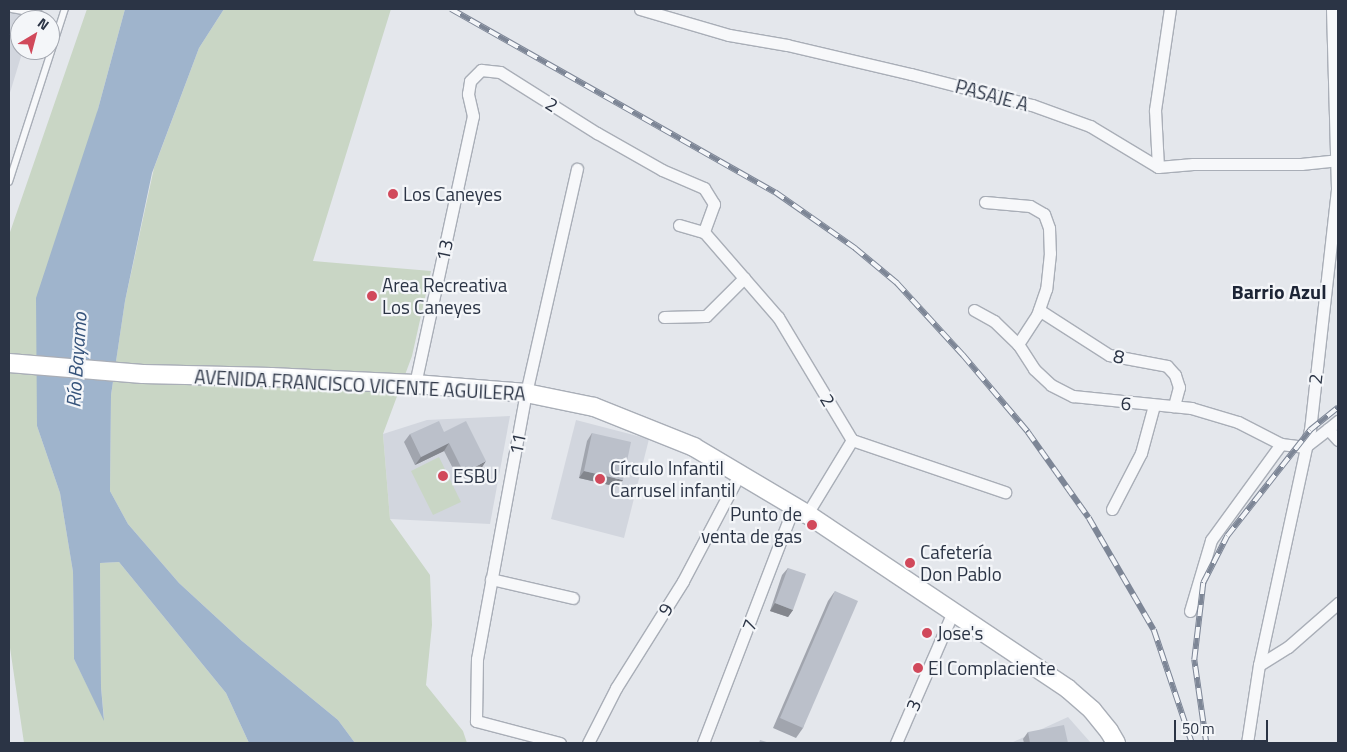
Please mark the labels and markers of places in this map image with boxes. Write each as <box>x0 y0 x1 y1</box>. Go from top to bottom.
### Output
place label: Los Caneyes <box>403 183 502 205</box>
marker: Los Caneyes <box>387 188 399 200</box>
place label: Area Recreativa Los Caneyes <box>382 274 507 318</box>
marker: Area Recreativa Los Caneyes <box>366 290 378 302</box>
place label: Círculo Infantil Carrusel infantil <box>610 457 736 501</box>
place label: ESBU <box>453 465 498 487</box>
marker: ESBU <box>437 470 449 482</box>
marker: Círculo Infantil Carrusel infantil <box>594 473 606 485</box>
place label: Punto de venta de gas <box>701 503 802 547</box>
marker: Punto de venta de gas <box>806 519 818 531</box>
place label: Cafetería Don Pablo <box>920 541 1002 585</box>
marker: Cafetería Don Pablo <box>904 557 916 569</box>
place label: Jose's <box>937 622 983 644</box>
marker: Jose's <box>921 627 933 639</box>
place label: El Complaciente <box>928 657 1056 679</box>
marker: El Complaciente <box>912 662 924 674</box>

